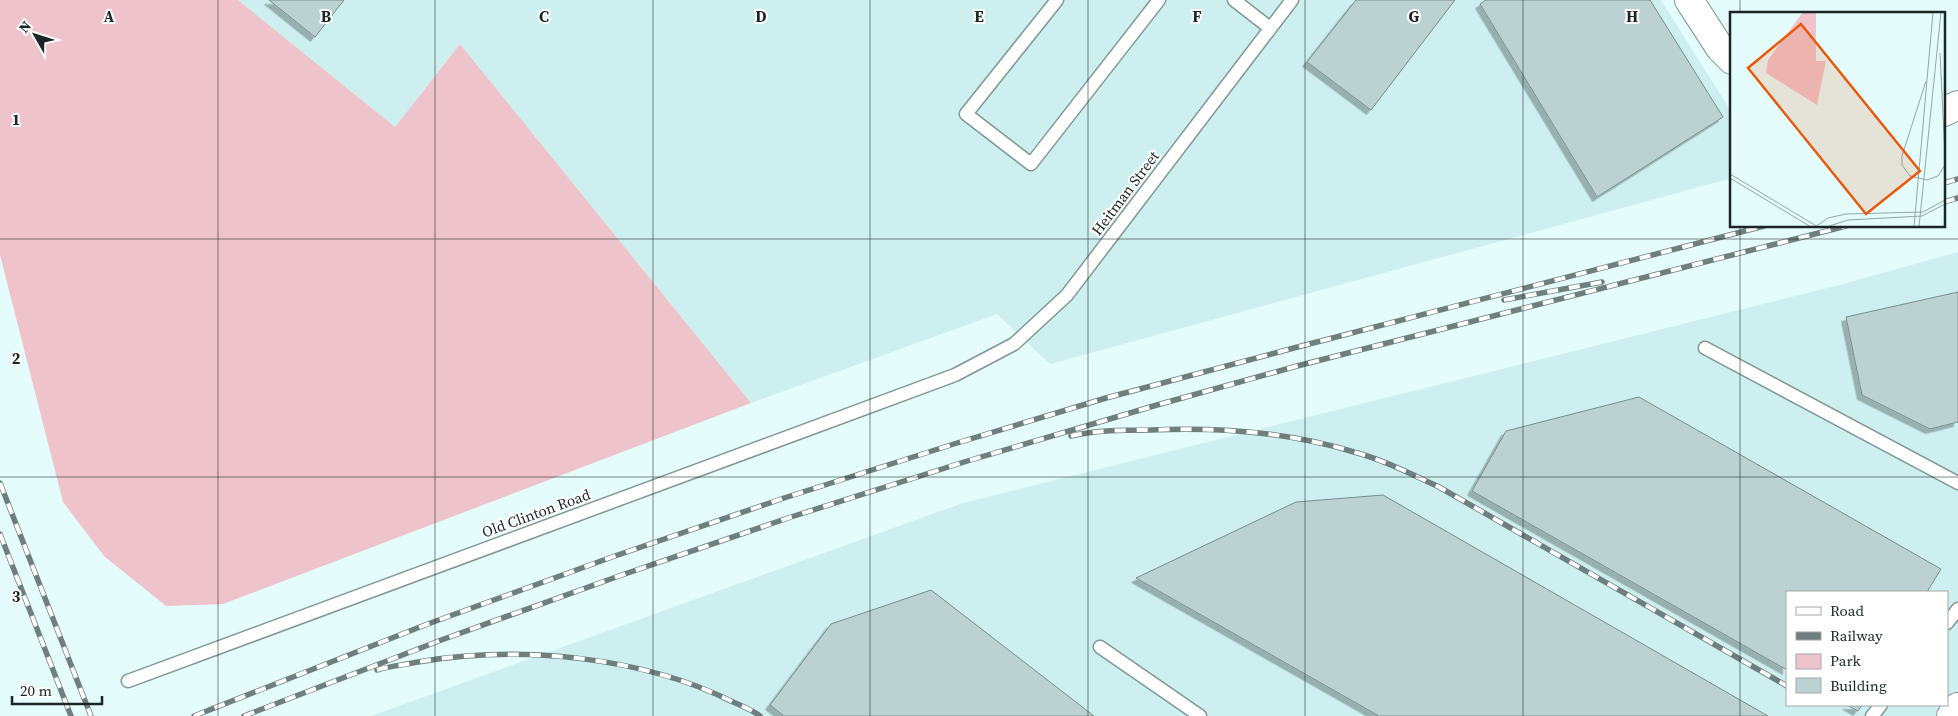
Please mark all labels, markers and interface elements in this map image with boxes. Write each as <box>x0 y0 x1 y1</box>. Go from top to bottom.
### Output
text: A <box>104 5 115 27</box>
text: B <box>321 5 332 27</box>
text: C <box>539 5 549 27</box>
text: D <box>755 5 767 27</box>
text: E <box>974 5 984 27</box>
text: F <box>1192 5 1202 27</box>
text: G <box>1409 5 1420 27</box>
text: H <box>1626 5 1638 27</box>
north arrow <box>10 10 60 60</box>
inset map <box>1730 12 1946 228</box>
text: N <box>14 17 36 37</box>
text: 1 <box>12 108 20 130</box>
street label: Heitman Street <box>1086 146 1164 240</box>
text: 2 <box>12 347 21 369</box>
street label: Old Clinton Road <box>479 483 594 542</box>
text: 3 <box>12 585 21 607</box>
legend <box>1786 591 1948 706</box>
text: Road <box>1830 600 1864 621</box>
text: Railway <box>1830 625 1883 646</box>
text: Park <box>1830 650 1862 671</box>
scale bar <box>12 674 102 706</box>
text: Building <box>1830 675 1887 696</box>
text: 20 m <box>20 680 52 701</box>

